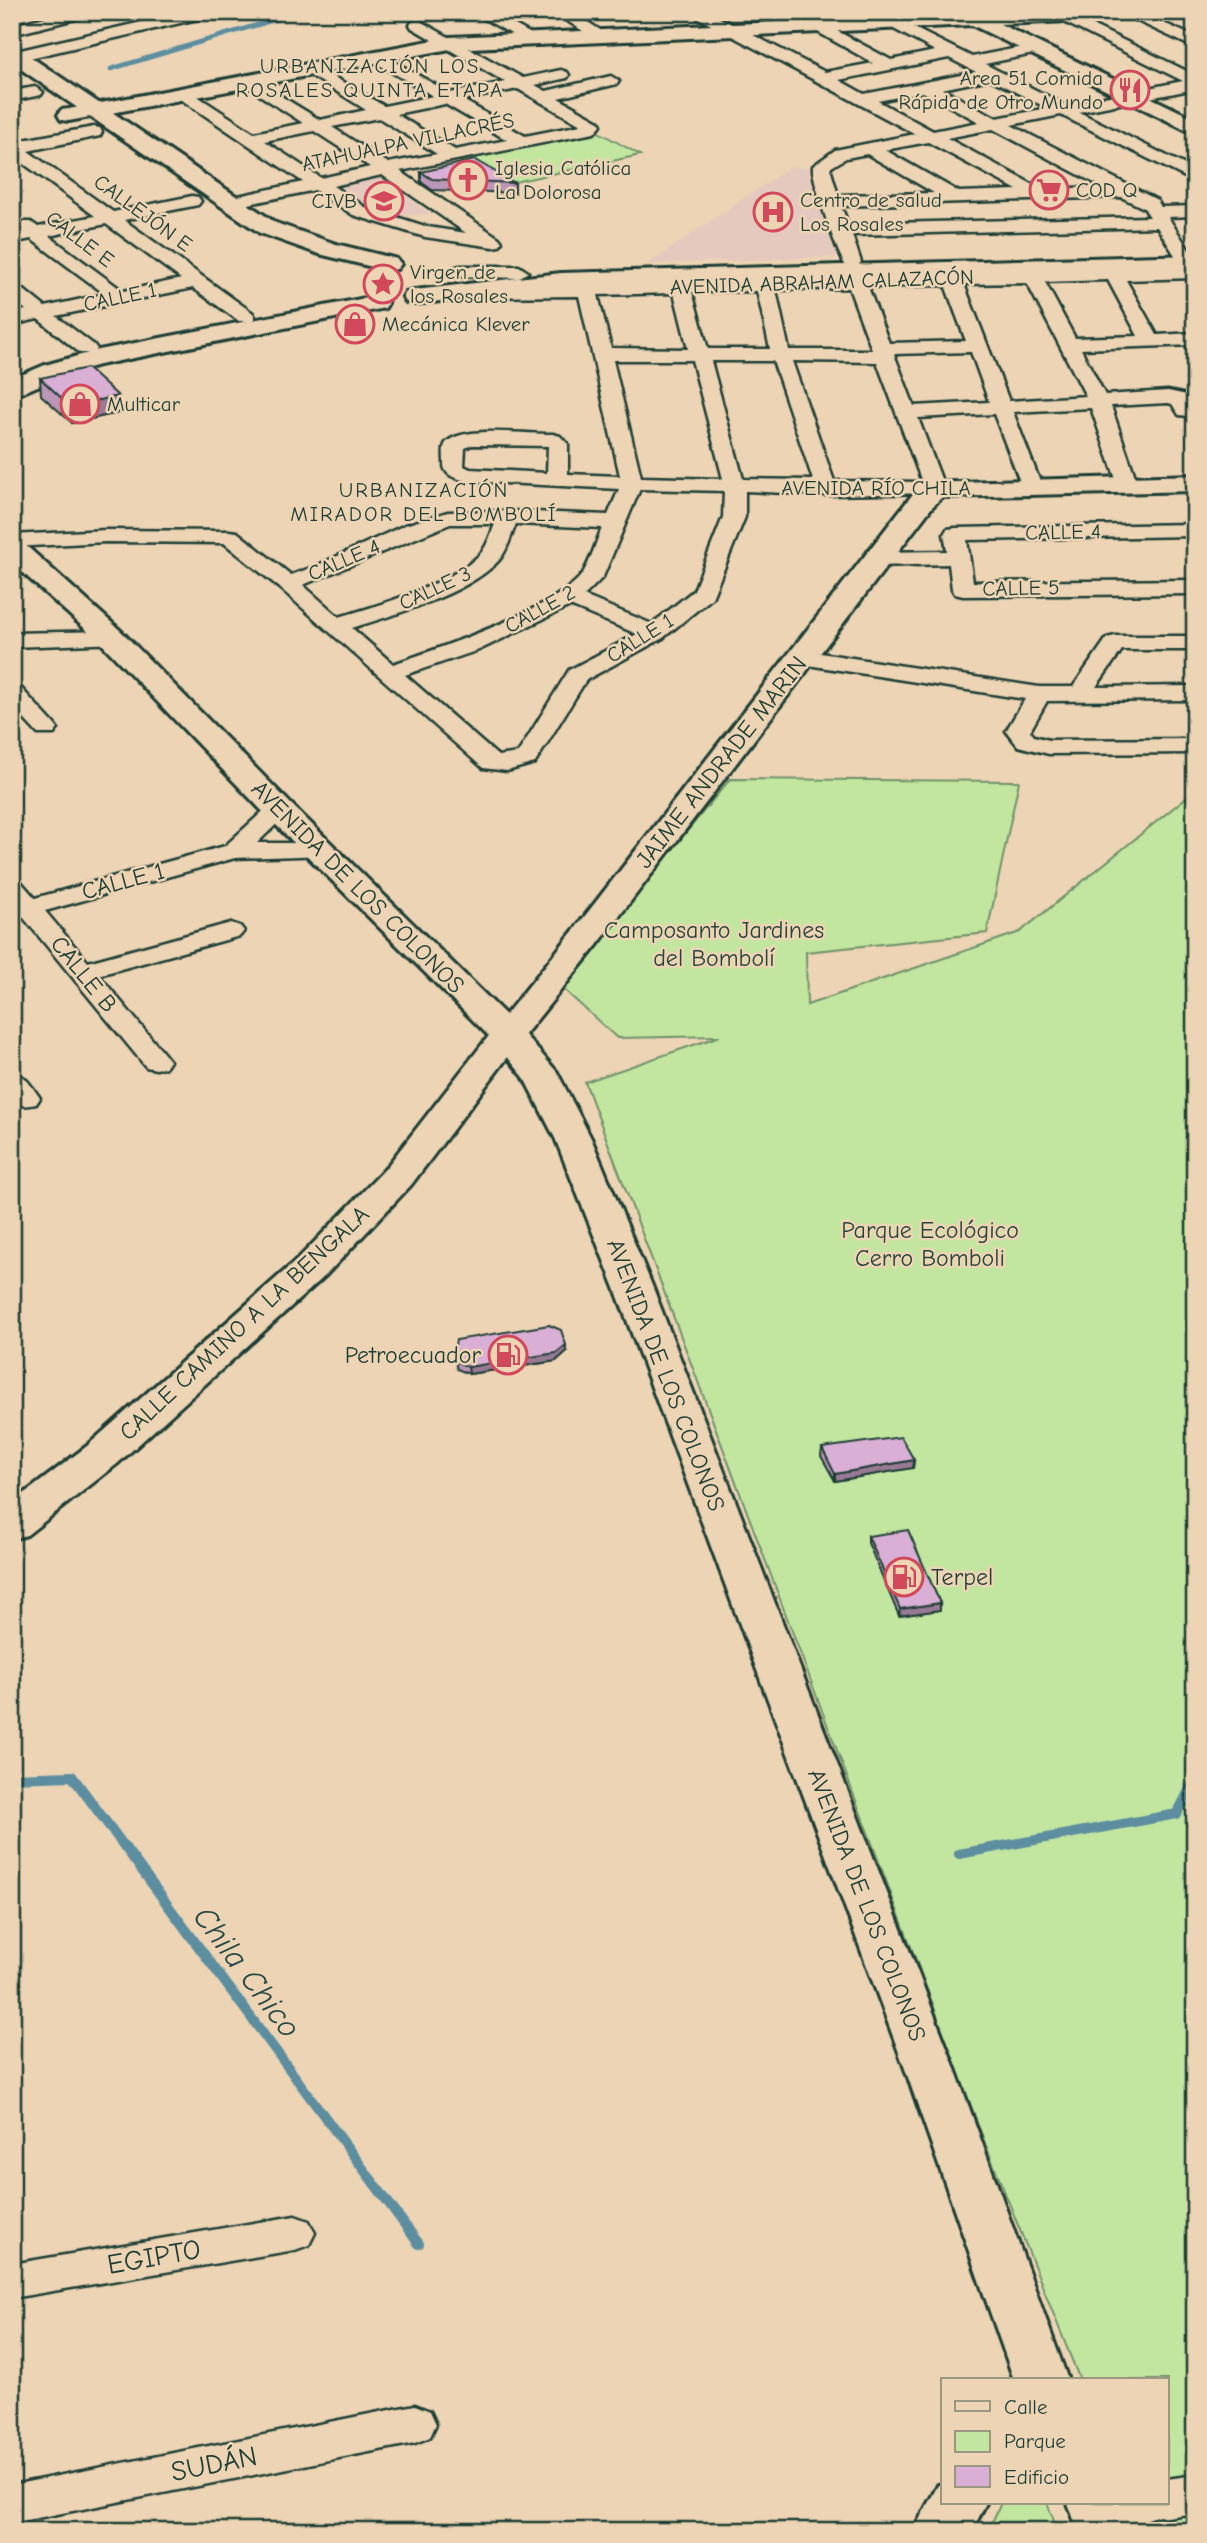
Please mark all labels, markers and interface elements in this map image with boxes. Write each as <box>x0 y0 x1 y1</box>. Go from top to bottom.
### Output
district label: URBANIZACIÓN LOS ROSALES QUINTA ETAPA <box>236 54 504 102</box>
place label: Area 51 Comida Rápida de Otro Mundo <box>899 66 1103 114</box>
restaurant icon: Area 51 Comida Rápida de Otro Mundo <box>1109 69 1151 111</box>
street label: ATAHUALPA VILLACRÉS <box>300 108 516 176</box>
place label: Iglesia Católica La Dolorosa <box>495 156 631 204</box>
church icon: Iglesia Católica La Dolorosa <box>447 159 489 201</box>
street label: CALLEJÓN E <box>89 169 197 257</box>
supermarket icon: COD Q <box>1028 169 1070 211</box>
place label: COD Q <box>1076 178 1138 202</box>
school or university icon: CIVB <box>363 180 405 222</box>
place label: Centro de salud Los Rosales <box>800 188 942 236</box>
place label: CIVB <box>312 189 357 213</box>
hospital icon: Centro de salud Los Rosales <box>752 191 794 233</box>
street label: CALLE E <box>41 206 119 272</box>
place label: Virgen de los Rosales <box>410 260 508 308</box>
place icon: Virgen de los Rosales <box>362 263 404 305</box>
street label: AVENIDA ABRAHAM CALAZACÓN <box>670 265 974 299</box>
street label: CALLE 1 <box>81 278 159 316</box>
shop icon: Mecánica Klever <box>334 303 376 345</box>
place label: Mecánica Klever <box>382 312 530 336</box>
shop icon: Multicar <box>59 383 101 425</box>
place label: Multicar <box>107 392 181 416</box>
street label: AVENIDA RÍO CHILA <box>781 476 971 500</box>
district label: URBANIZACIÓN MIRADOR DEL BOMBOLÍ <box>290 478 558 526</box>
street label: CALLE 4 <box>1025 519 1101 545</box>
street label: CALLE 4 <box>304 534 384 586</box>
street label: CALLE 3 <box>395 561 475 615</box>
street label: CALLE 5 <box>982 575 1060 601</box>
street label: CALLE 2 <box>501 580 579 638</box>
street label: CALLE 1 <box>602 608 678 668</box>
street label: JAIME ANDRADE MARIN <box>630 650 812 874</box>
street label: AVENIDA DE LOS COLONOS <box>246 775 470 999</box>
street label: CALLE 1 <box>78 857 168 905</box>
park label: Camposanto Jardines del Bombolí <box>604 916 824 972</box>
street label: CALLE B <box>45 930 123 1018</box>
street label: CALLE CAMINO A LA BENGALA <box>114 1200 375 1446</box>
park label: Parque Ecológico Cerro Bomboli <box>841 1216 1019 1272</box>
street label: AVENIDA DE LOS COLONOS <box>601 1235 731 1515</box>
fuel station icon: Petroecuador <box>487 1334 529 1376</box>
place label: Petroecuador <box>345 1341 481 1369</box>
fuel station icon: Terpel <box>883 1556 925 1598</box>
place label: Terpel <box>931 1563 993 1591</box>
street label: AVENIDA DE LOS COLONOS <box>802 1765 932 2045</box>
water label: Chila Chico <box>186 1899 308 2045</box>
street label: EGIPTO <box>105 2233 203 2281</box>
legend <box>941 2378 1168 2504</box>
text: Calle <box>1004 2395 1047 2419</box>
text: Parque <box>1004 2429 1066 2453</box>
street label: SUDÁN <box>168 2439 260 2488</box>
text: Edificio <box>1004 2465 1069 2489</box>

